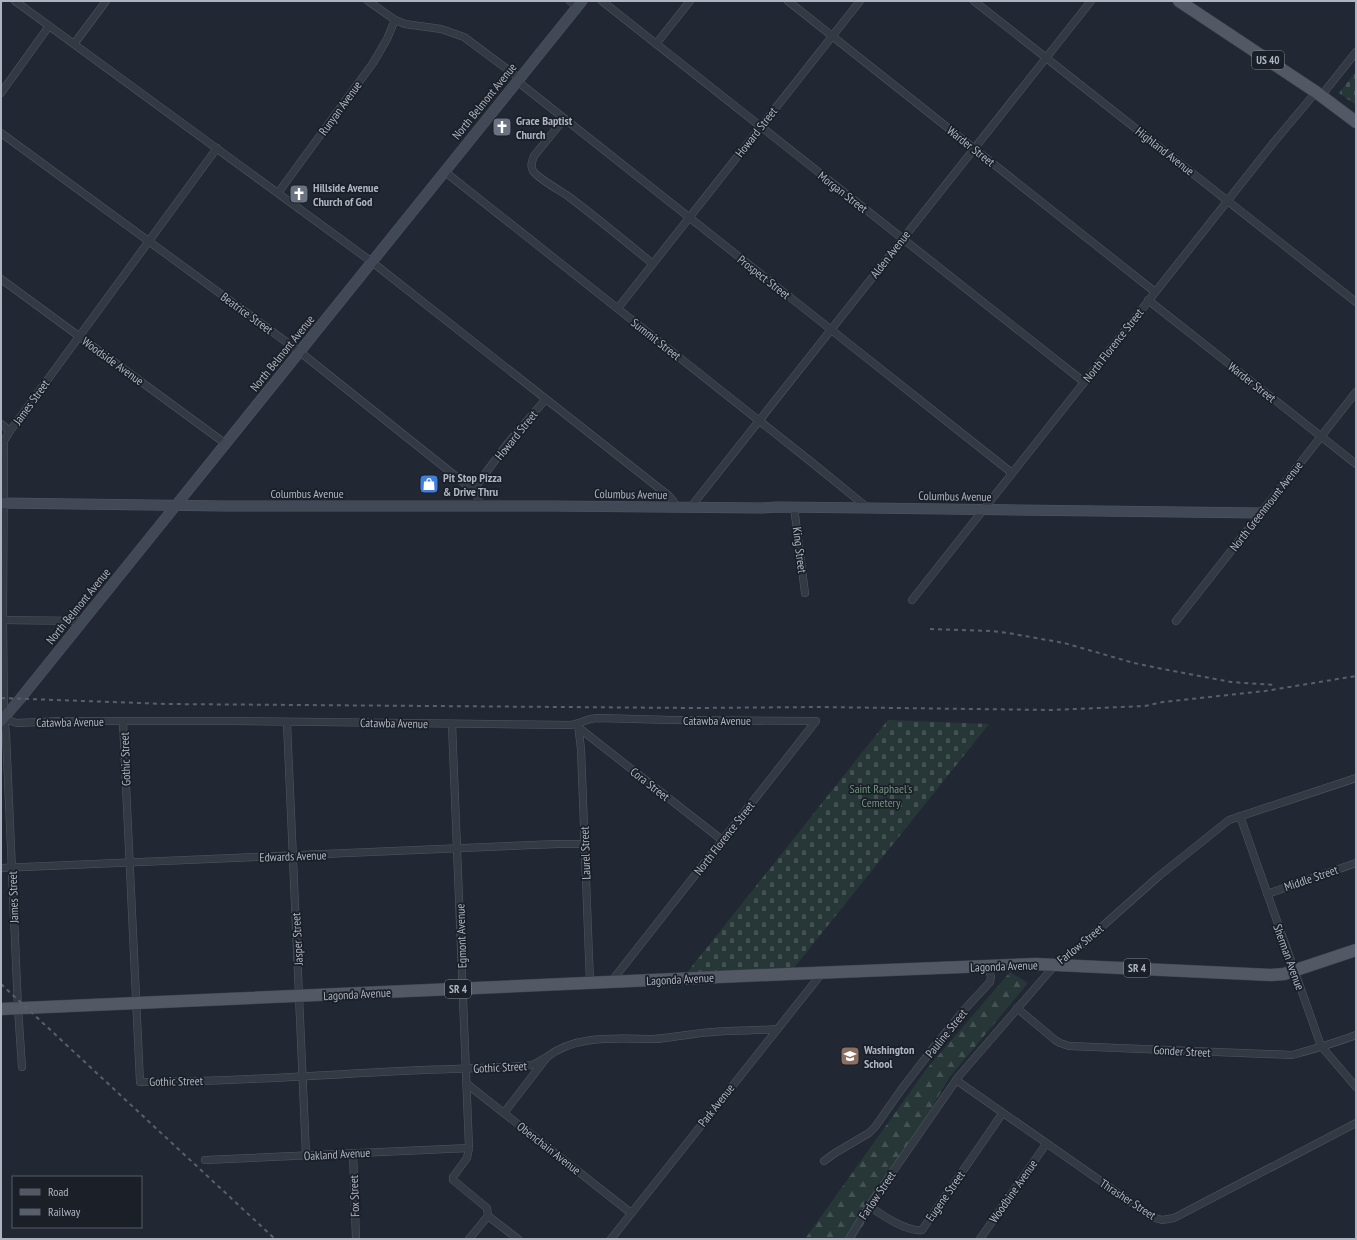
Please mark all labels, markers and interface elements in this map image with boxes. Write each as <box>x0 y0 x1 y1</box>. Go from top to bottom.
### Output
road number: US 40 <box>1252 51 1284 69</box>
street label: North Belmont Avenue <box>449 60 519 142</box>
street label: Runyan Avenue <box>315 78 365 138</box>
street label: Howard Street <box>732 103 781 160</box>
place label: Grace Baptist Church <box>516 113 573 142</box>
church icon: Grace Baptist Church <box>491 116 513 138</box>
street label: Warder Street <box>944 123 998 170</box>
street label: Highland Avenue <box>1133 123 1197 179</box>
street label: Morgan Street <box>815 168 871 216</box>
place label: Hillside Avenue Church of God <box>313 180 379 209</box>
church icon: Hillside Avenue Church of God <box>288 183 310 205</box>
street label: Alden Avenue <box>867 227 913 281</box>
street label: Prospect Street <box>735 252 794 303</box>
street label: Beatrice Street <box>218 289 277 337</box>
street label: North Florence Street <box>1080 305 1147 385</box>
street label: North Belmont Avenue <box>247 312 317 394</box>
street label: Summit Street <box>628 315 685 364</box>
street label: Woodside Avenue <box>79 334 147 388</box>
street label: Warder Street <box>1225 359 1279 406</box>
street label: James Street <box>9 376 53 428</box>
street label: Howard Street <box>492 407 541 463</box>
street label: North Greenmount Avenue <box>1226 458 1306 554</box>
place label: Pit Stop Pizza & Drive Thru <box>443 470 502 499</box>
shop icon: Pit Stop Pizza & Drive Thru <box>418 473 440 495</box>
street label: Columbus Avenue <box>270 486 344 501</box>
street label: Columbus Avenue <box>594 486 668 502</box>
street label: Columbus Avenue <box>918 488 992 504</box>
street label: King Street <box>790 526 810 575</box>
street label: North Belmont Avenue <box>43 565 113 647</box>
street label: Catawba Avenue <box>683 713 751 728</box>
street label: Catawba Avenue <box>36 714 104 730</box>
street label: Catawba Avenue <box>360 715 428 731</box>
street label: Gothic Street <box>117 731 133 786</box>
street label: Cora Street <box>627 764 673 804</box>
park label: Saint Raphael's Cemetery <box>850 781 912 810</box>
street label: North Florence Street <box>691 798 758 878</box>
street label: Laurel Street <box>577 825 593 880</box>
street label: Edwards Avenue <box>259 847 327 865</box>
street label: Middle Street <box>1282 862 1340 894</box>
street label: James Street <box>5 870 21 924</box>
street label: Egmont Avenue <box>452 903 470 968</box>
street label: Jasper Street <box>288 912 306 967</box>
street label: Farlow Street <box>1054 920 1107 967</box>
street label: Sherman Avenue <box>1270 922 1308 992</box>
street label: Lagonda Avenue <box>970 957 1038 975</box>
road number: SR 4 <box>1124 959 1150 977</box>
street label: Lagonda Avenue <box>646 970 714 988</box>
road number: SR 4 <box>445 980 471 998</box>
street label: Lagonda Avenue <box>323 985 391 1003</box>
street label: Pauline Street <box>922 1005 971 1060</box>
place label: Washington School <box>863 1042 914 1071</box>
street label: Gonder Street <box>1153 1042 1212 1060</box>
school or university icon: Washington School <box>839 1045 861 1067</box>
street label: Gothic Street <box>473 1058 528 1076</box>
street label: Gothic Street <box>149 1073 204 1089</box>
street label: Park Avenue <box>695 1081 737 1129</box>
street label: Obenchain Avenue <box>514 1118 584 1178</box>
street label: Oakland Avenue <box>303 1145 371 1163</box>
street label: Woodbine Avenue <box>986 1156 1040 1226</box>
street label: Farlow Street <box>855 1167 899 1222</box>
street label: Eugene Street <box>922 1167 968 1224</box>
street label: Fox Street <box>346 1174 362 1217</box>
street label: Thrasher Street <box>1097 1175 1159 1223</box>
legend <box>12 1176 142 1228</box>
text: Road <box>48 1184 68 1199</box>
text: Railway <box>48 1204 81 1219</box>

